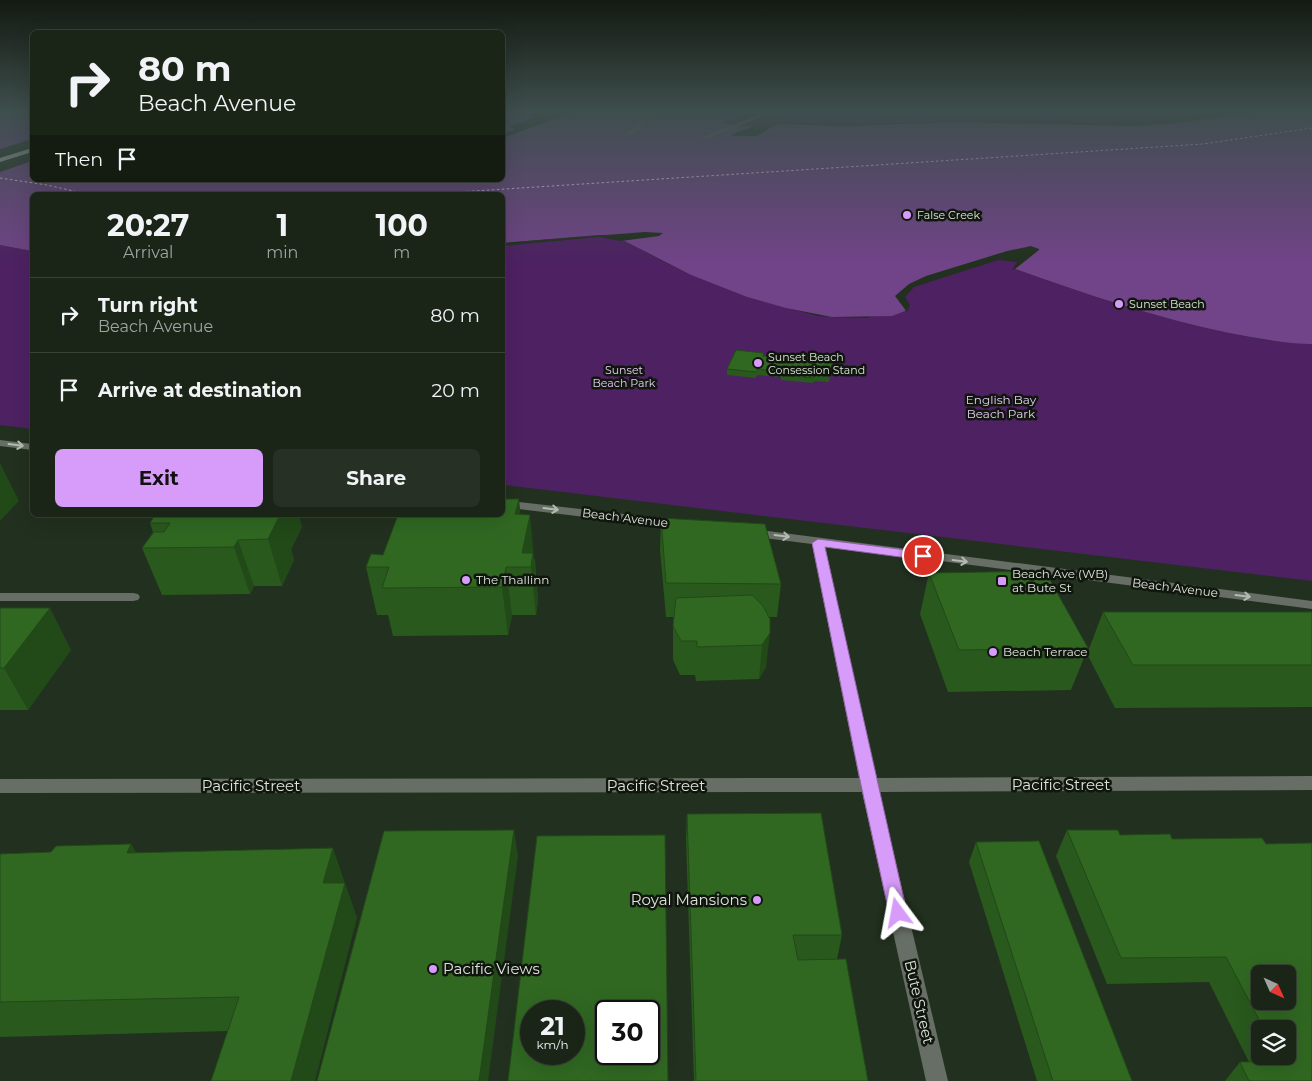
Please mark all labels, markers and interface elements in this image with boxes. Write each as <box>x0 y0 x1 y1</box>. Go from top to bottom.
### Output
text: 80 m <box>138 47 232 90</box>
icon: right <box>55 50 120 115</box>
text: Beach Avenue <box>138 90 296 117</box>
icon: arrive <box>113 145 141 173</box>
text: Then <box>55 148 103 171</box>
text: 20:27 <box>107 207 189 244</box>
text: 1 <box>276 207 288 244</box>
text: 100 <box>375 207 428 244</box>
place label: False Creek <box>917 208 980 222</box>
marker: False Creek <box>901 209 913 221</box>
text: Arrival <box>123 243 173 262</box>
text: min <box>266 243 298 262</box>
text: m <box>393 243 410 262</box>
text: Turn right <box>98 294 198 317</box>
place label: Sunset Beach <box>1129 297 1205 311</box>
marker: Sunset Beach <box>1113 298 1125 310</box>
icon: right <box>55 301 83 329</box>
text: 80 m <box>430 304 480 327</box>
text: Beach Avenue <box>98 317 213 336</box>
place label: Sunset Beach Consession Stand <box>768 350 865 377</box>
marker: Sunset Beach Consession Stand <box>752 357 764 369</box>
park label: Sunset Beach Park <box>593 363 656 390</box>
icon: arrive <box>55 376 83 404</box>
text: Arrive at destination <box>98 379 302 402</box>
text: 20 m <box>432 379 480 402</box>
park label: English Bay Beach Park <box>966 392 1037 421</box>
one-way arrow <box>8 440 24 450</box>
button: Exit <box>55 449 263 507</box>
button: Share <box>273 449 480 507</box>
one-way arrow <box>543 504 559 514</box>
street label: Beach Avenue <box>581 505 669 530</box>
one-way arrow <box>774 531 790 541</box>
pin <box>902 535 944 577</box>
icon: arrive <box>909 542 937 570</box>
one-way arrow <box>952 556 968 566</box>
place label: Beach Ave (WB) at Bute St <box>1012 566 1108 595</box>
place label: The Thallinn <box>476 572 549 587</box>
marker: The Thallinn <box>460 574 472 586</box>
marker: Beach Ave (WB) at Bute St <box>996 575 1008 587</box>
street label: Beach Avenue <box>1131 575 1219 600</box>
one-way arrow <box>1235 591 1251 601</box>
place label: Beach Terrace <box>1003 644 1088 659</box>
marker: Beach Terrace <box>987 646 999 658</box>
street label: Pacific Street <box>1012 775 1110 794</box>
street label: Pacific Street <box>202 776 300 795</box>
street label: Pacific Street <box>607 776 705 795</box>
position arrow <box>871 886 923 938</box>
place label: Royal Mansions <box>631 890 747 909</box>
marker: Royal Mansions <box>751 894 763 906</box>
street label: Bute Street <box>901 958 938 1046</box>
place label: Pacific Views <box>443 959 540 978</box>
marker: Pacific Views <box>427 963 439 975</box>
north arrow <box>1251 965 1296 1010</box>
map controls <box>1251 965 1296 1065</box>
speed limit sign: 30 <box>595 1000 660 1065</box>
text: 21 <box>540 1011 565 1041</box>
button: layers <box>1251 1020 1296 1065</box>
text: km/h <box>536 1037 569 1052</box>

